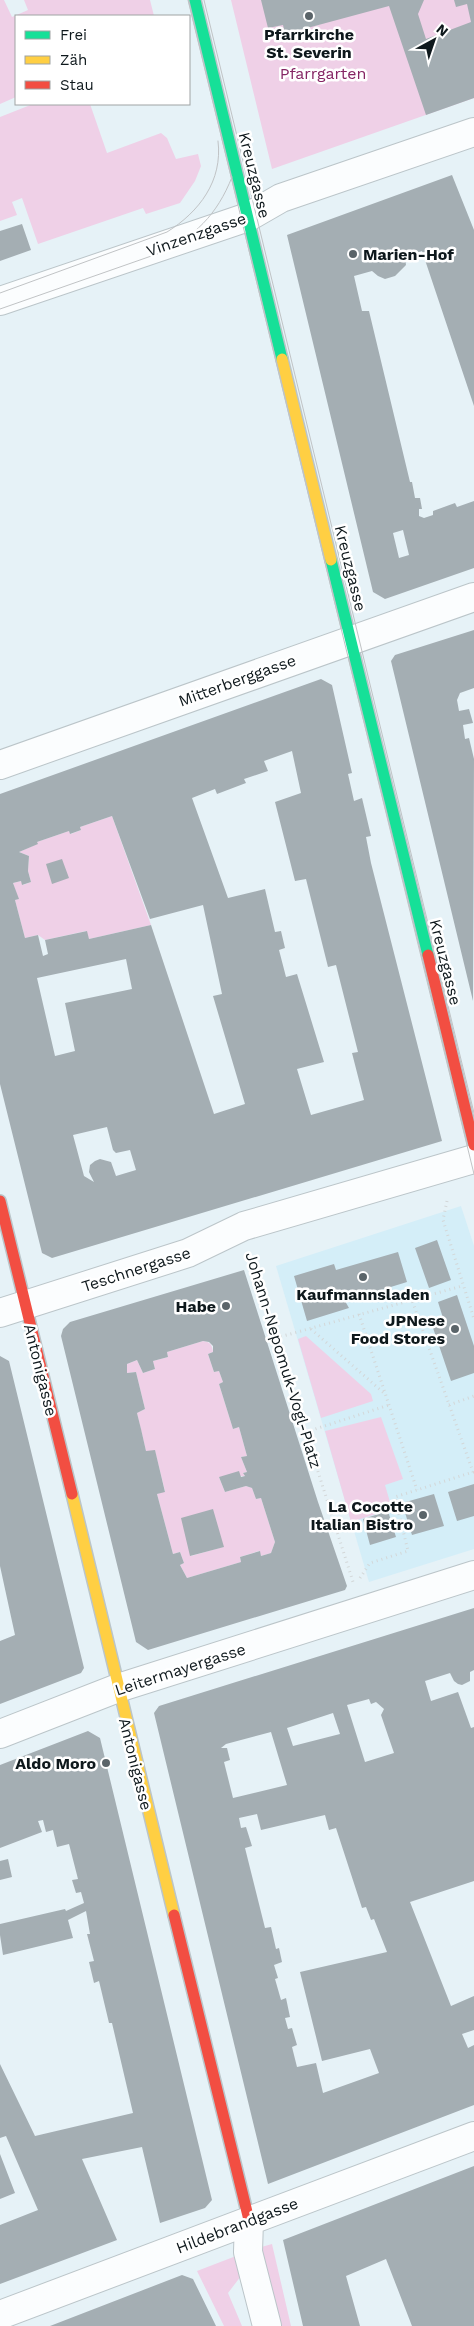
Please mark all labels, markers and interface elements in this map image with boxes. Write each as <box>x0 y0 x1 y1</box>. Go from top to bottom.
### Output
marker: Pfarrkirche St. Severin <box>303 10 315 22</box>
legend <box>15 15 190 105</box>
north arrow <box>409 15 459 65</box>
text: N <box>433 21 451 40</box>
place label: Pfarrkirche St. Severin <box>264 25 354 62</box>
text: Frei <box>60 26 87 44</box>
text: Zäh <box>60 51 87 69</box>
park label: Pfarrgarten <box>280 64 366 83</box>
text: Stau <box>60 76 94 94</box>
street label: Kreuzgasse <box>235 130 274 220</box>
street label: Vinzenzgasse <box>144 209 249 260</box>
place label: Marien-Hof <box>363 245 454 264</box>
marker: Marien-Hof <box>347 248 359 260</box>
street label: Kreuzgasse <box>331 523 370 613</box>
street label: Mitterberggasse <box>176 650 299 711</box>
street label: Kreuzgasse <box>426 917 465 1007</box>
street label: Teschnergasse <box>79 1243 193 1296</box>
street label: Johann-Nepomuk-Vogl-Platz <box>241 1250 326 1471</box>
marker: Kaufmannsladen <box>357 1271 369 1283</box>
place label: Kaufmannsladen <box>296 1285 430 1304</box>
place label: Habe <box>176 1297 216 1316</box>
marker: Habe <box>220 1300 232 1312</box>
place label: JPNese Food Stores <box>351 1311 445 1348</box>
street label: Antonigasse <box>20 1322 61 1418</box>
marker: JPNese Food Stores <box>449 1323 461 1335</box>
place label: La Cocotte Italian Bistro <box>310 1497 413 1534</box>
marker: La Cocotte Italian Bistro <box>417 1509 429 1521</box>
street label: Leitermayergasse <box>112 1639 248 1700</box>
street label: Antonigasse <box>115 1716 156 1812</box>
place label: Aldo Moro <box>15 1754 96 1773</box>
marker: Aldo Moro <box>100 1757 112 1769</box>
street label: Hildebrandgasse <box>173 2193 301 2257</box>

